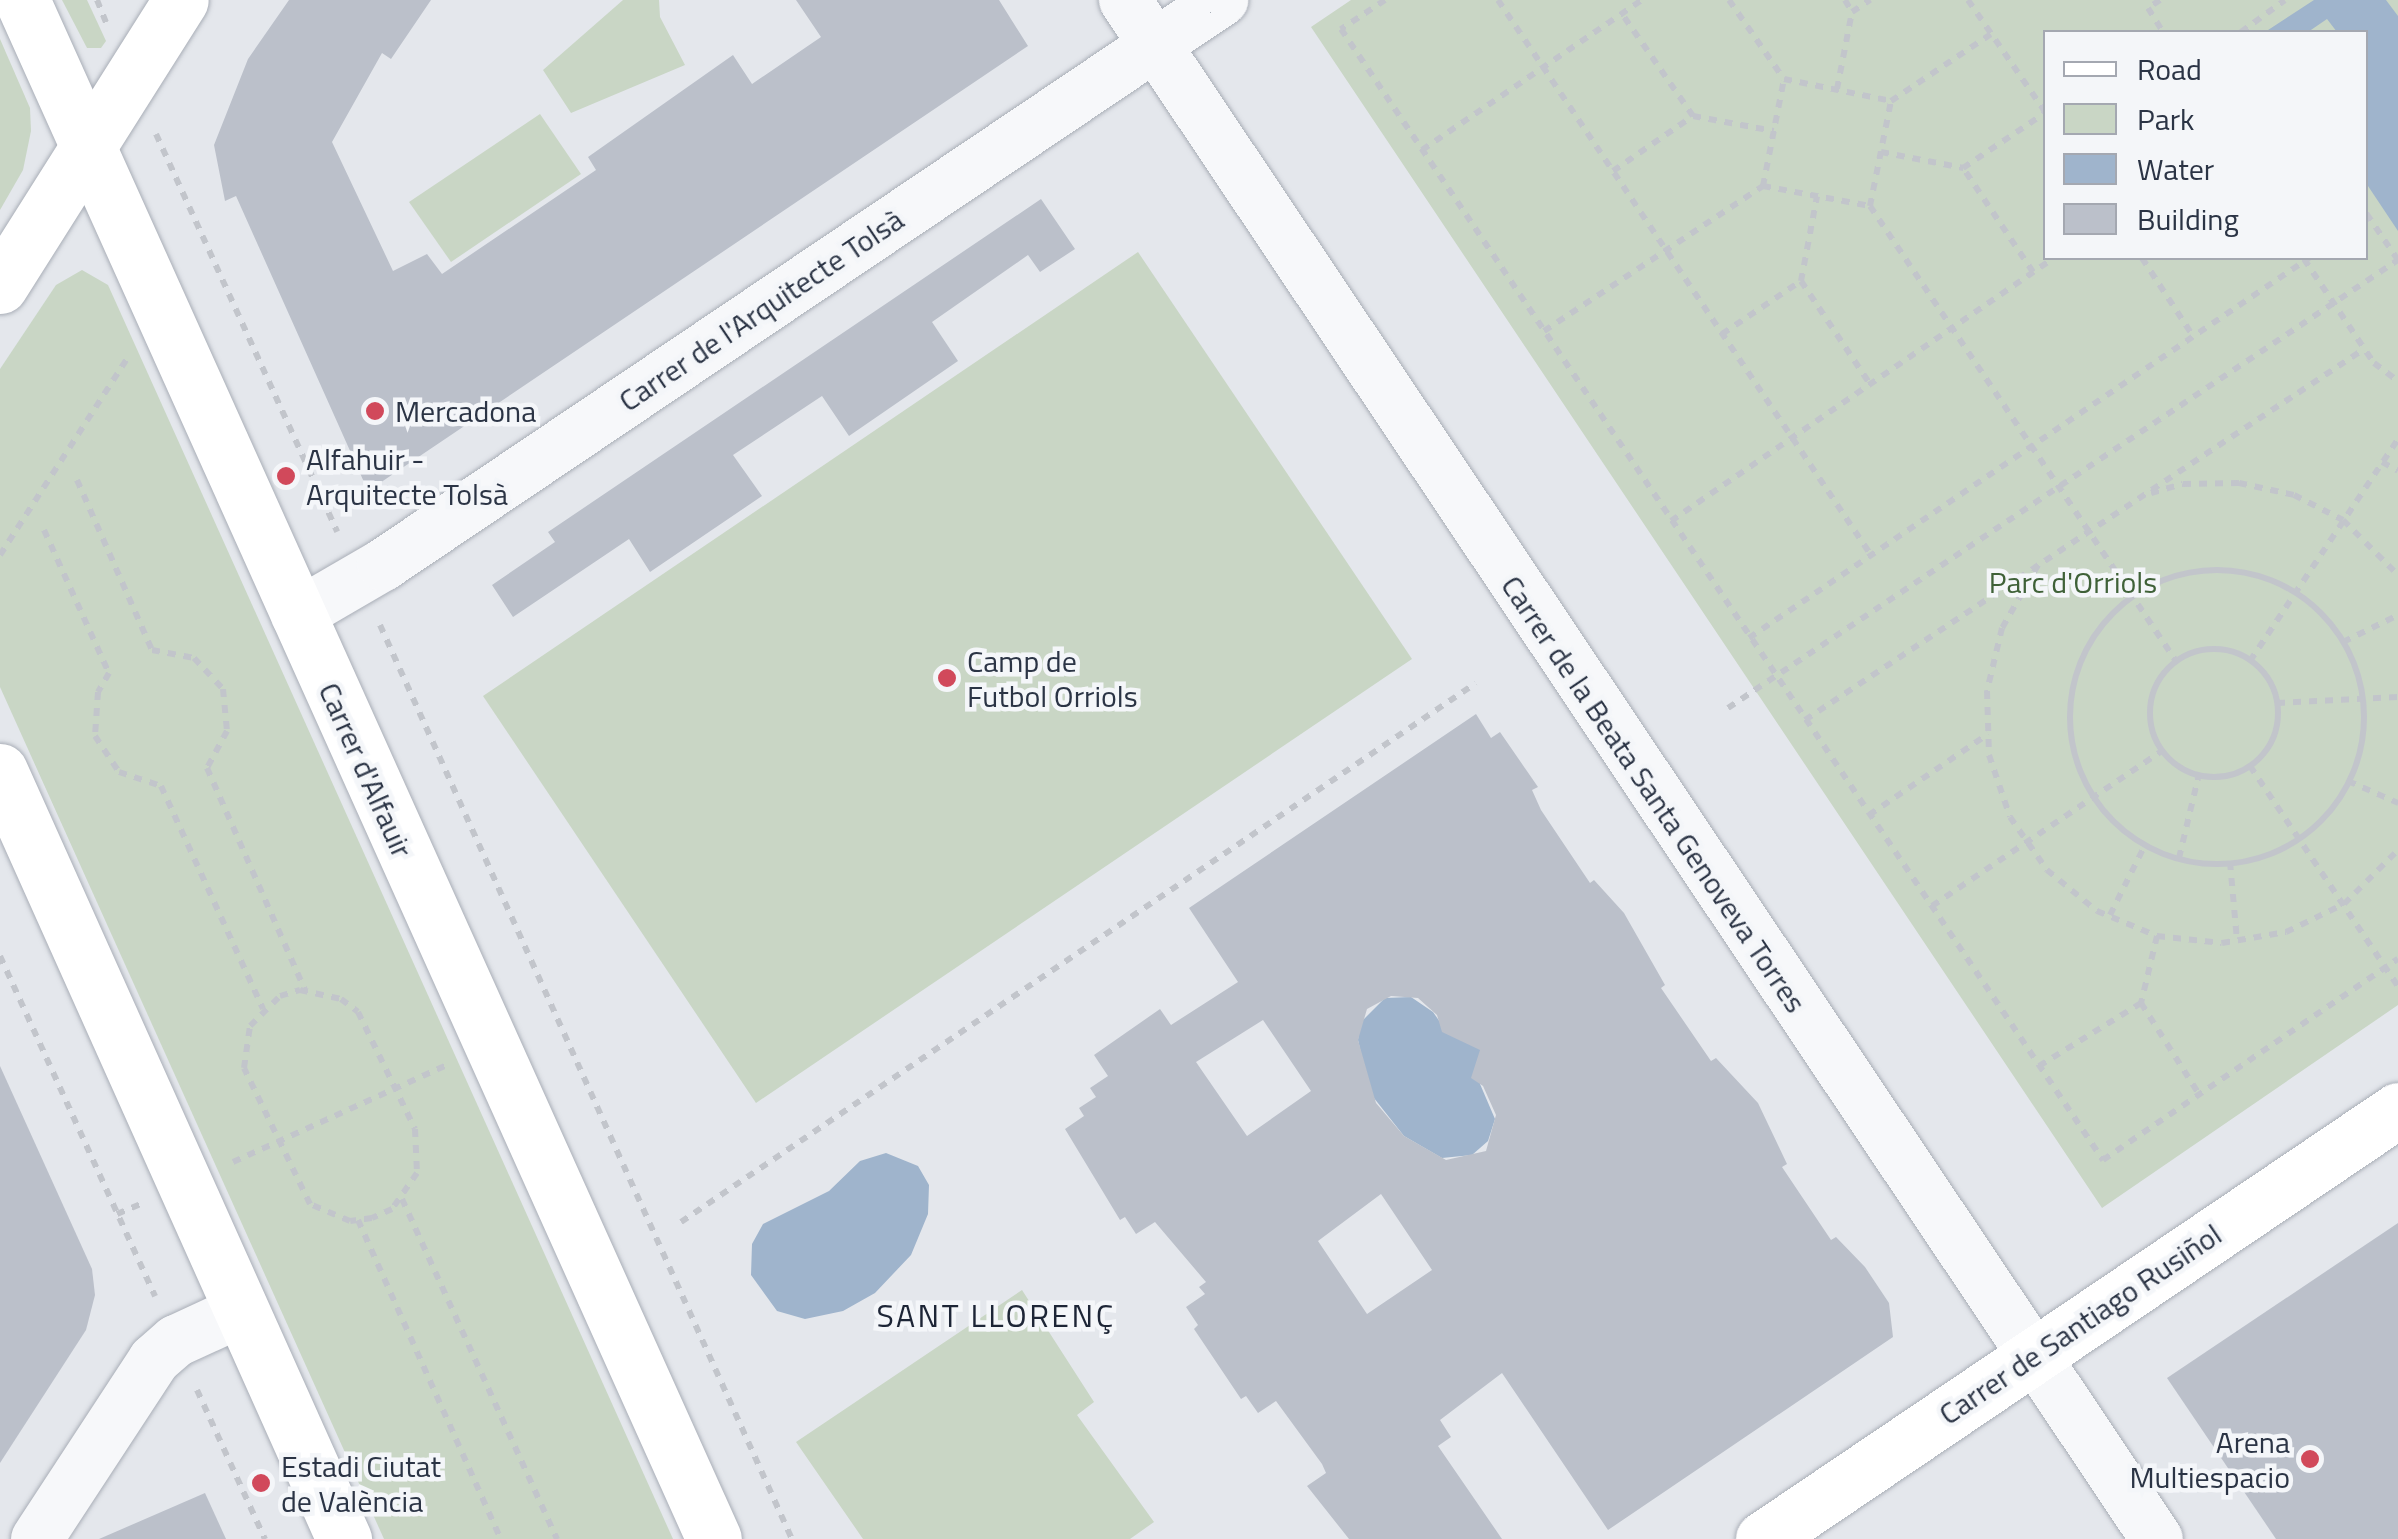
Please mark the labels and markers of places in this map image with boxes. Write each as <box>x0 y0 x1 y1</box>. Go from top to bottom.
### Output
place label: Mercadona <box>395 393 536 429</box>
marker: Mercadona <box>364 400 386 422</box>
place label: Alfahuir - Arquitecte Tolsà <box>306 441 508 512</box>
marker: Alfahuir - Arquitecte Tolsà <box>275 465 297 487</box>
place label: Camp de Futbol Orriols <box>967 643 1138 714</box>
marker: Camp de Futbol Orriols <box>936 667 958 689</box>
place label: Arena Multiespacio <box>2129 1424 2290 1494</box>
place label: Estadi Ciutat de València <box>281 1448 441 1518</box>
marker: Arena Multiespacio <box>2299 1448 2321 1470</box>
marker: Estadi Ciutat de València <box>250 1472 272 1494</box>

